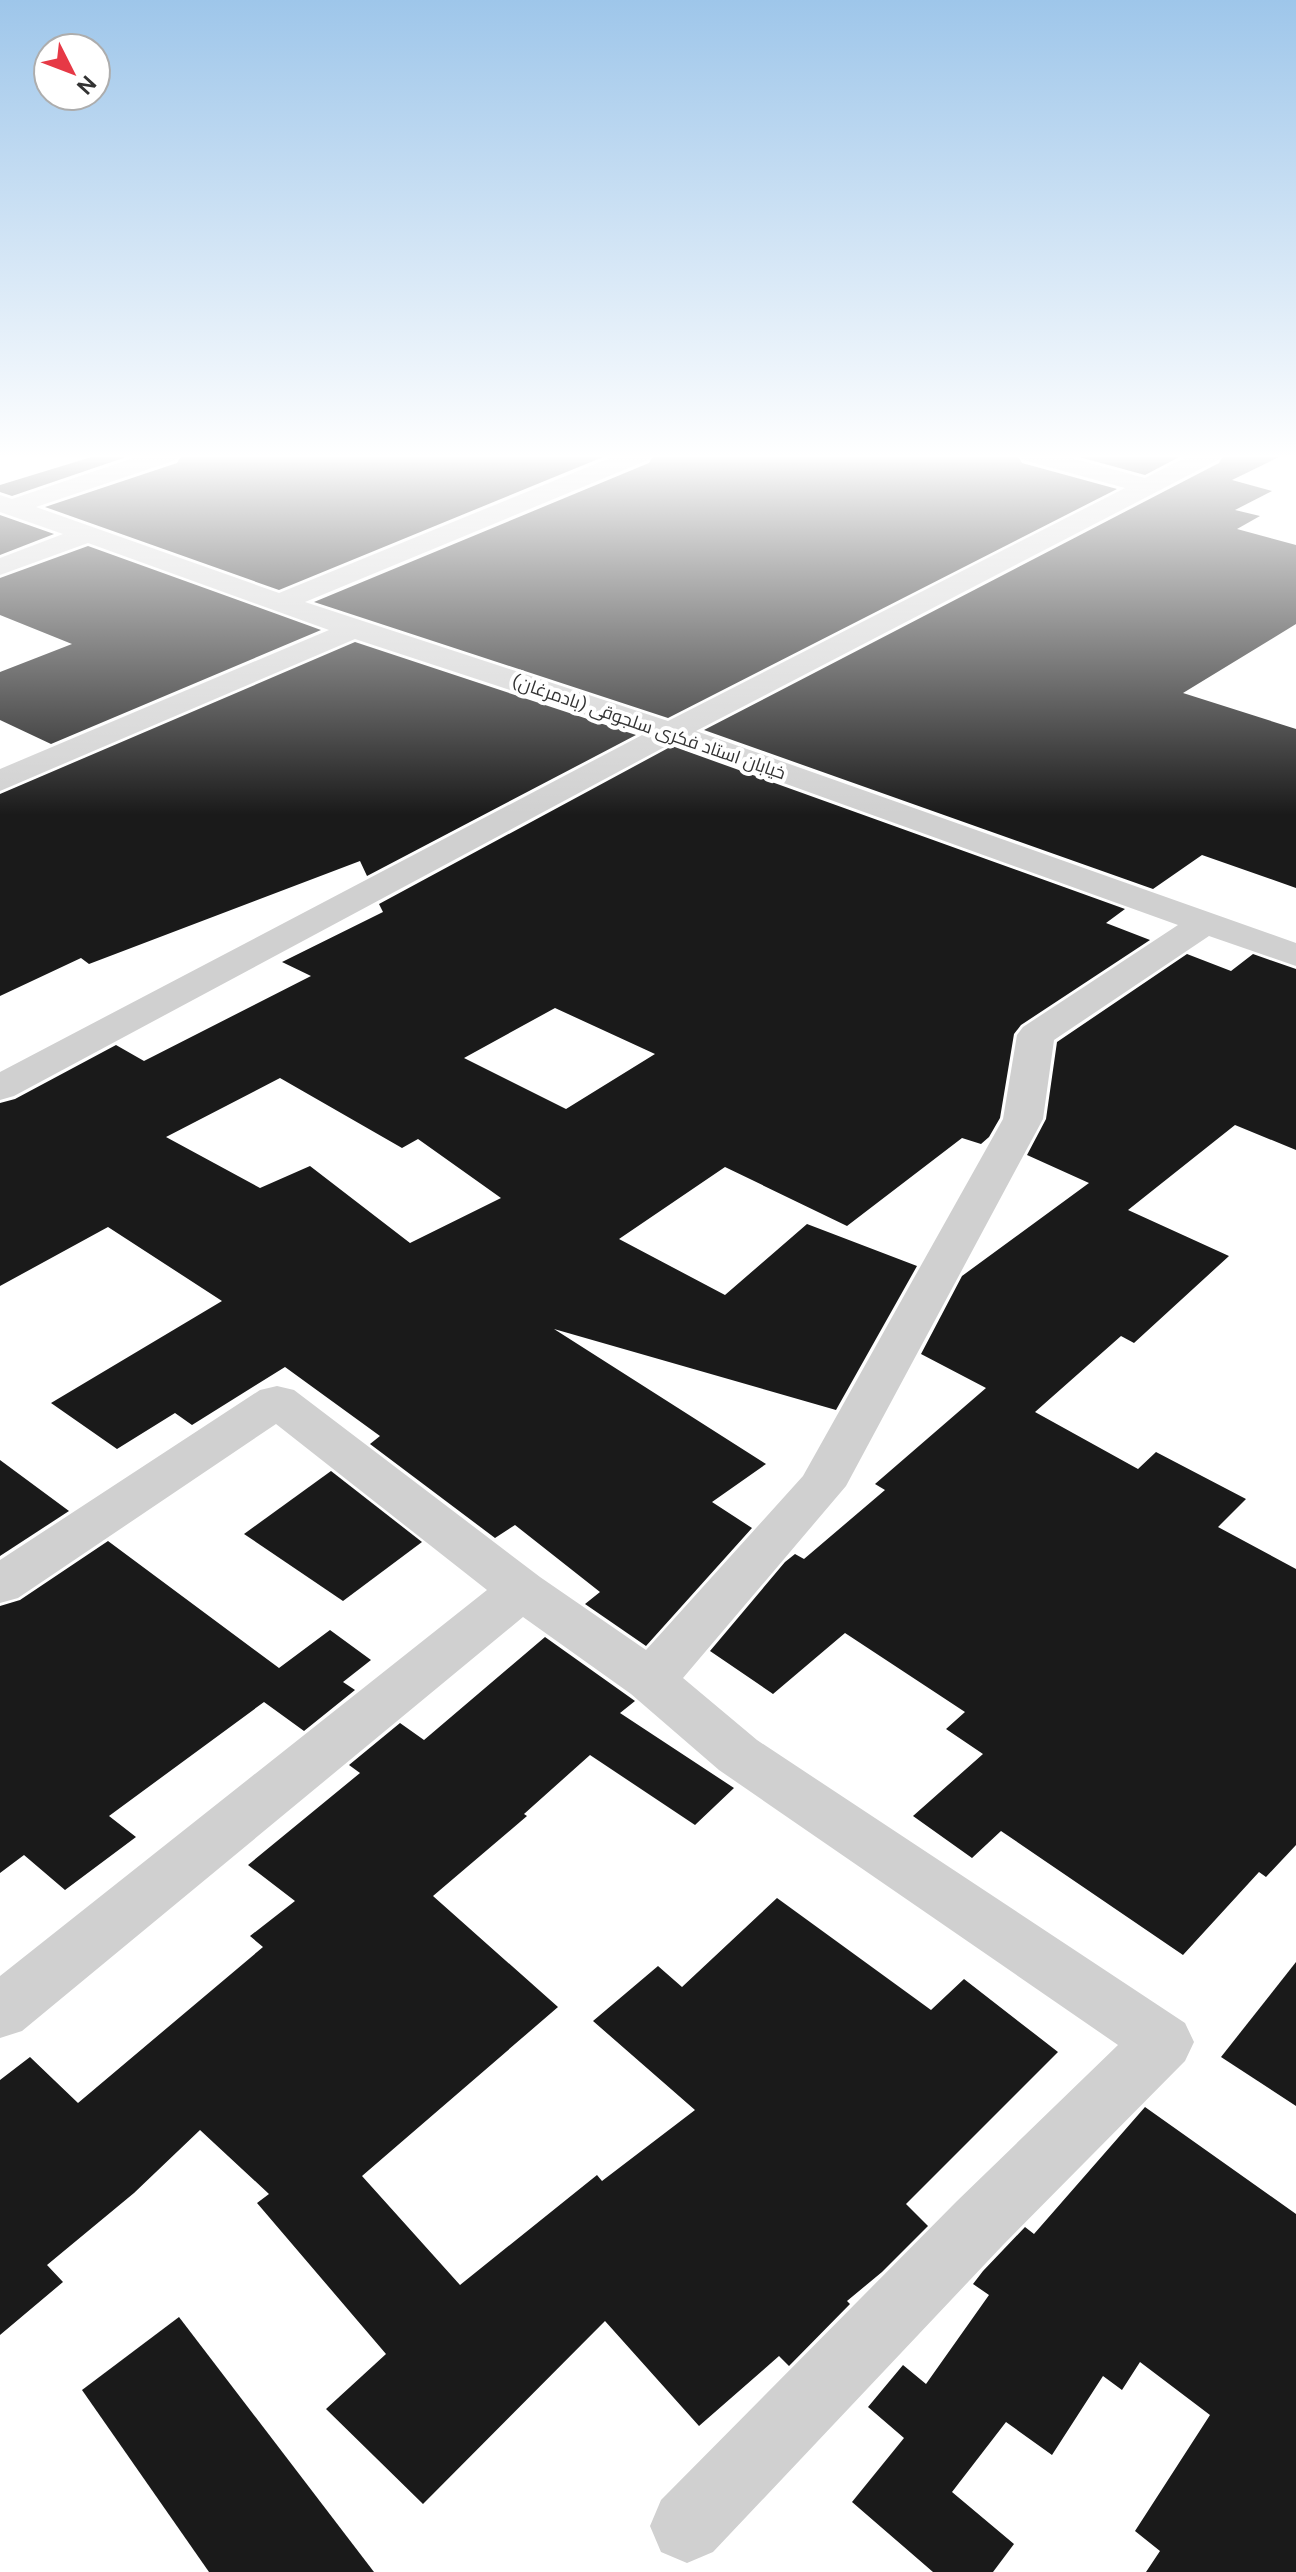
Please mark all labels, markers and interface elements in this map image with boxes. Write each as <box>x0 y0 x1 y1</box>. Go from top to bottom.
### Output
north arrow <box>32 32 112 112</box>
text: N <box>70 69 103 101</box>
street label: خیابان استاد فکری سلجوقی (بادمرغان) <box>509 669 789 785</box>

